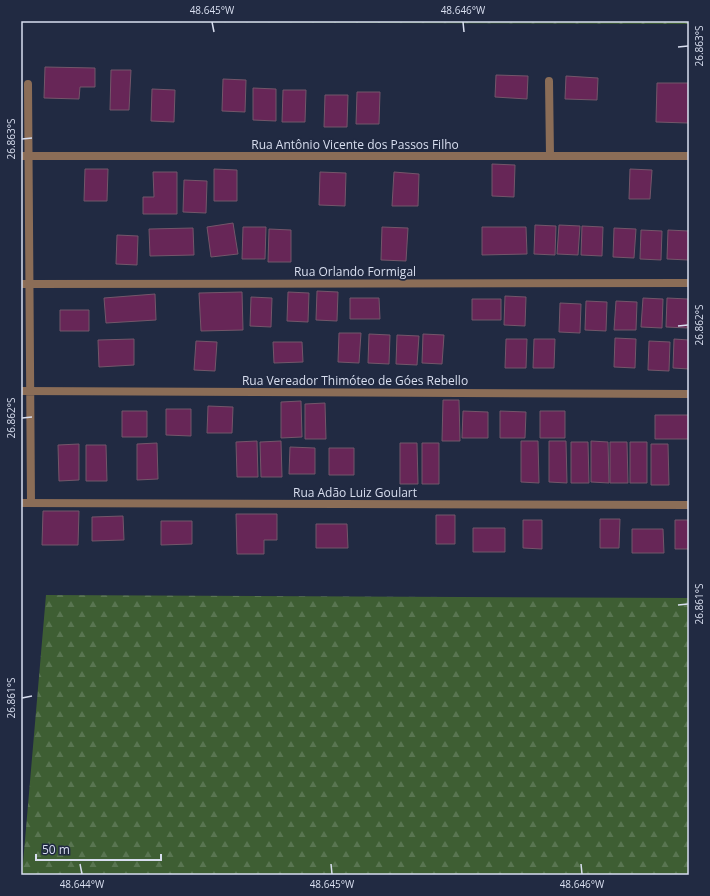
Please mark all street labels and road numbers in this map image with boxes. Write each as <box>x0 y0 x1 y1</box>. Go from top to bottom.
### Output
street label: Rua Antônio Vicente dos Passos Filho <box>251 136 459 153</box>
street label: Rua Orlando Formigal <box>294 263 416 280</box>
street label: Rua Vereador Thimóteo de Góes Rebello <box>242 372 468 389</box>
street label: Rua Adão Luiz Goulart <box>293 484 417 501</box>

